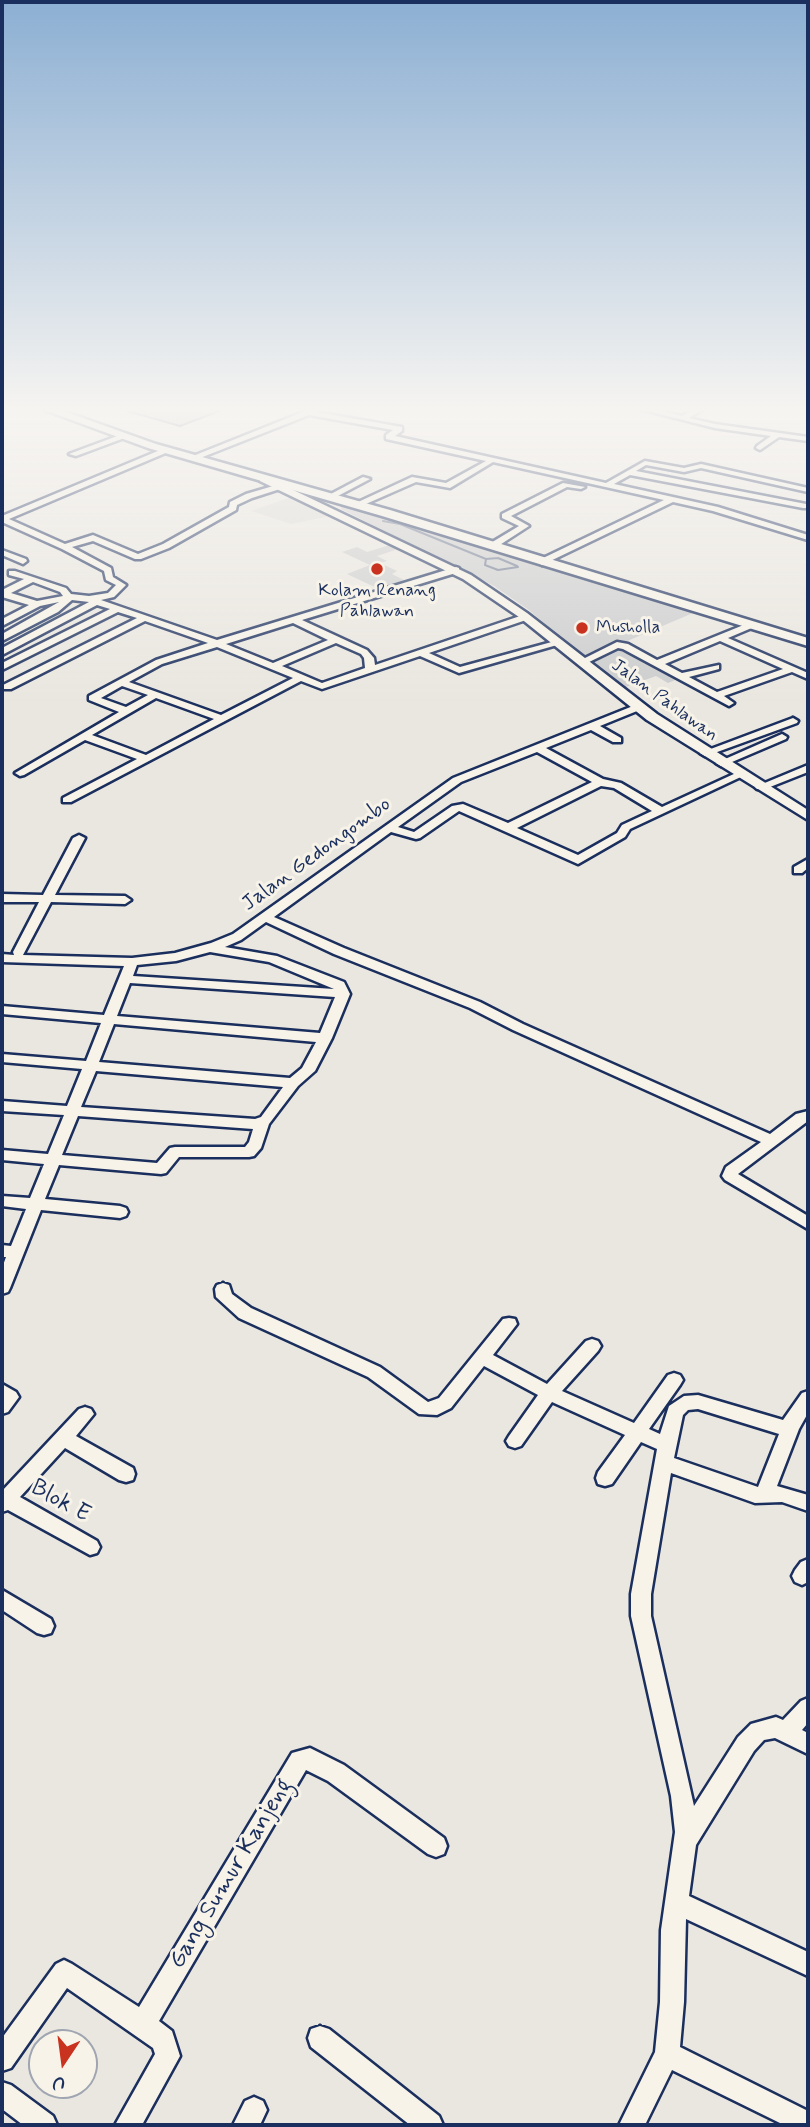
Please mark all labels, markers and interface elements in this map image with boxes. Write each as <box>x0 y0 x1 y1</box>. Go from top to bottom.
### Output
marker: Kolam Renang Pahlawan <box>369 561 385 577</box>
place label: Kolam Renang Pahlawan <box>318 580 436 622</box>
place label: Musholla <box>596 617 660 639</box>
marker: Musholla <box>574 620 590 636</box>
street label: Jalan Pahlawan <box>607 655 721 747</box>
street label: Jalan Gedongombo <box>238 793 396 917</box>
street label: Blok E <box>25 1474 95 1530</box>
street label: Gang Sumur Kanjeng <box>164 1774 300 1974</box>
north arrow <box>28 2029 98 2099</box>
text: U <box>50 2069 67 2097</box>

